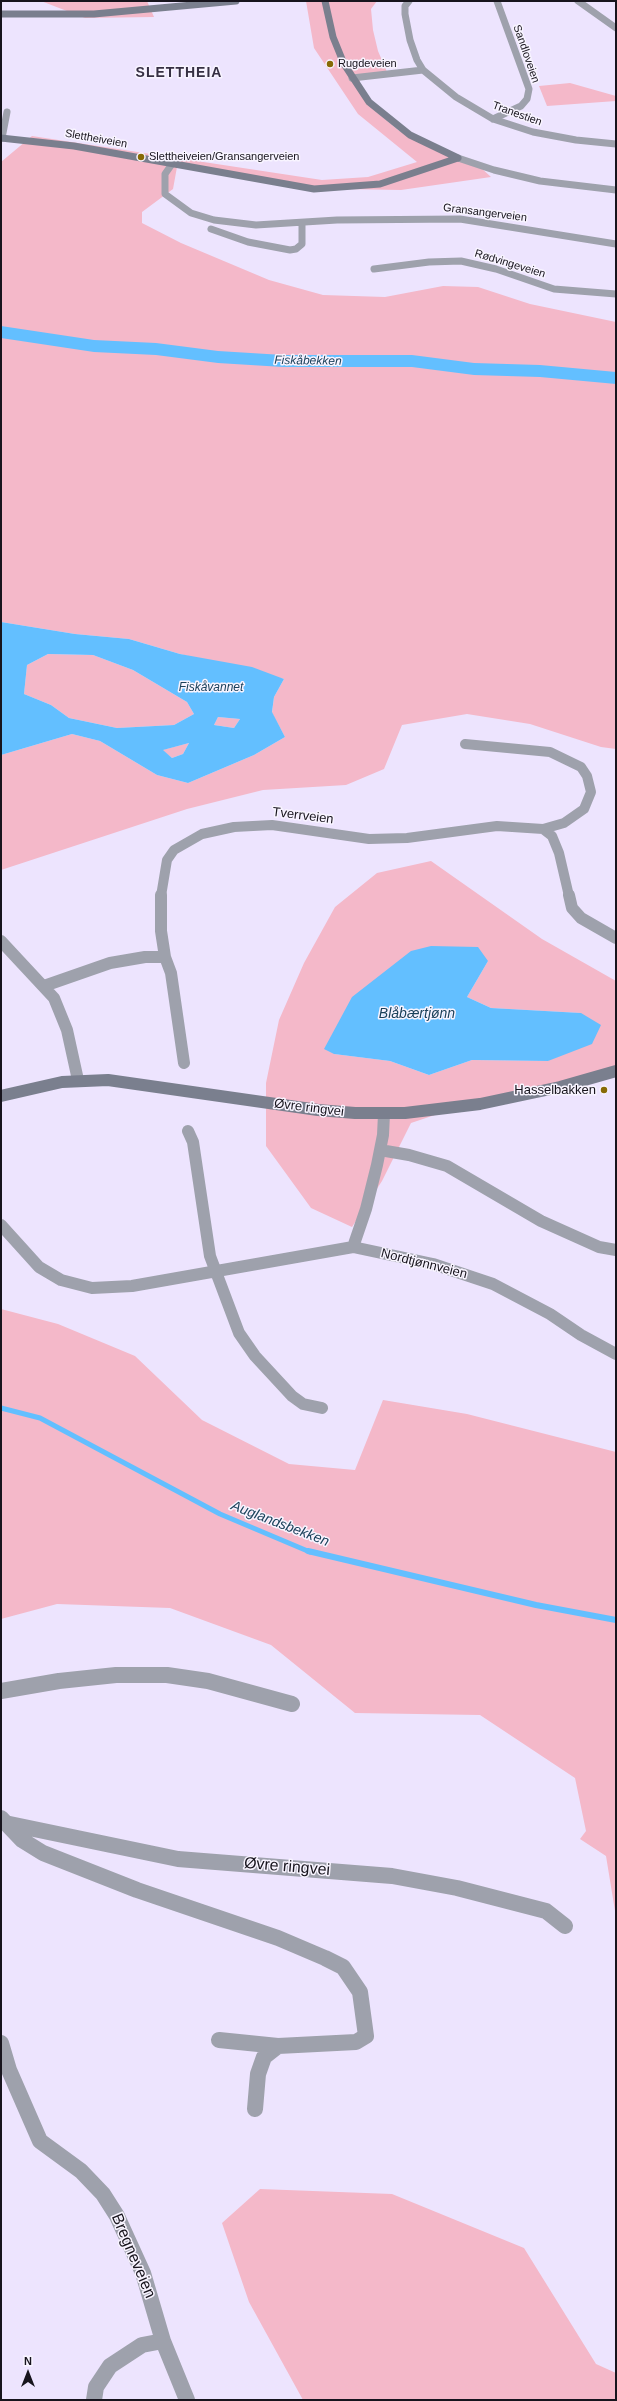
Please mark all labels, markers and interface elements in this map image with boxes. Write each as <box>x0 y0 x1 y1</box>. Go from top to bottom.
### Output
street label: Sandloveien <box>510 23 542 85</box>
place label: Rugdeveien <box>338 57 397 71</box>
marker: Rugdeveien <box>325 59 335 69</box>
district label: SLETTHEIA <box>136 65 222 81</box>
street label: Tranestien <box>491 99 543 129</box>
street label: Slettheiveien <box>64 127 128 151</box>
place label: Slettheiveien/Gransangerveien <box>149 150 299 164</box>
marker: Slettheiveien/Gransangerveien <box>136 152 146 162</box>
street label: Gransangerveien <box>442 201 528 225</box>
street label: Rødvingeveien <box>473 247 547 281</box>
water label: Fiskåbekken <box>274 353 342 369</box>
water label: Fiskåvannet <box>179 681 243 695</box>
street label: Tverrveien <box>272 805 334 827</box>
water label: Blåbærtjønn <box>379 1006 455 1022</box>
place label: Hasselbakken <box>514 1082 596 1098</box>
marker: Hasselbakken <box>599 1085 609 1095</box>
street label: Øvre ringvei <box>273 1096 345 1120</box>
street label: Nordtjønnveien <box>379 1246 469 1282</box>
water label: Auglandsbekken <box>229 1498 331 1550</box>
street label: Øvre ringvei <box>243 1854 331 1880</box>
street label: Bregneveien <box>107 2211 159 2301</box>
north arrow <box>8 2353 48 2393</box>
text: N <box>24 2355 32 2367</box>

